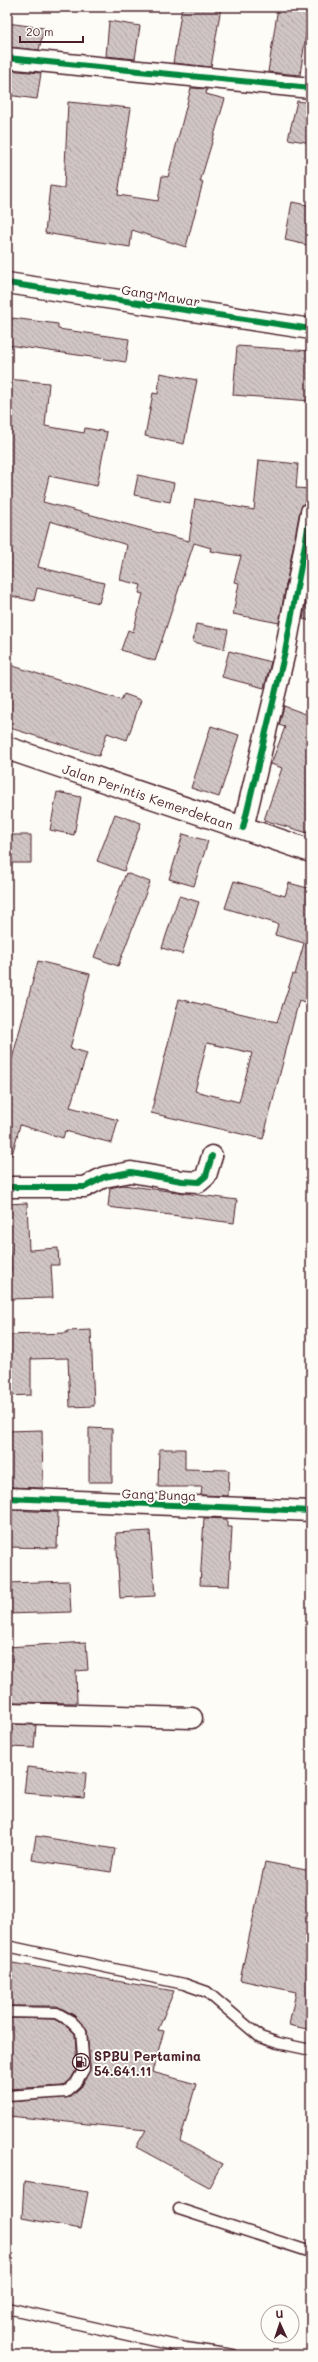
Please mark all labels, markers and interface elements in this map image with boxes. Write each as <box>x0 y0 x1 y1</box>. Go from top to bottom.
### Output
scale bar <box>20 18 83 44</box>
text: 20 m <box>26 23 54 39</box>
street label: Gang Mawar <box>120 280 202 310</box>
street label: Jalan Perintis Kemerdekaan <box>60 759 236 833</box>
street label: Gang Bunga <box>121 1484 197 1504</box>
place label: SPBU Pertamina 54.641.11 <box>94 2047 201 2079</box>
fuel station icon: SPBU Pertamina 54.641.11 <box>71 2052 91 2072</box>
north arrow <box>260 2304 300 2344</box>
text: U <box>275 2306 284 2321</box>

